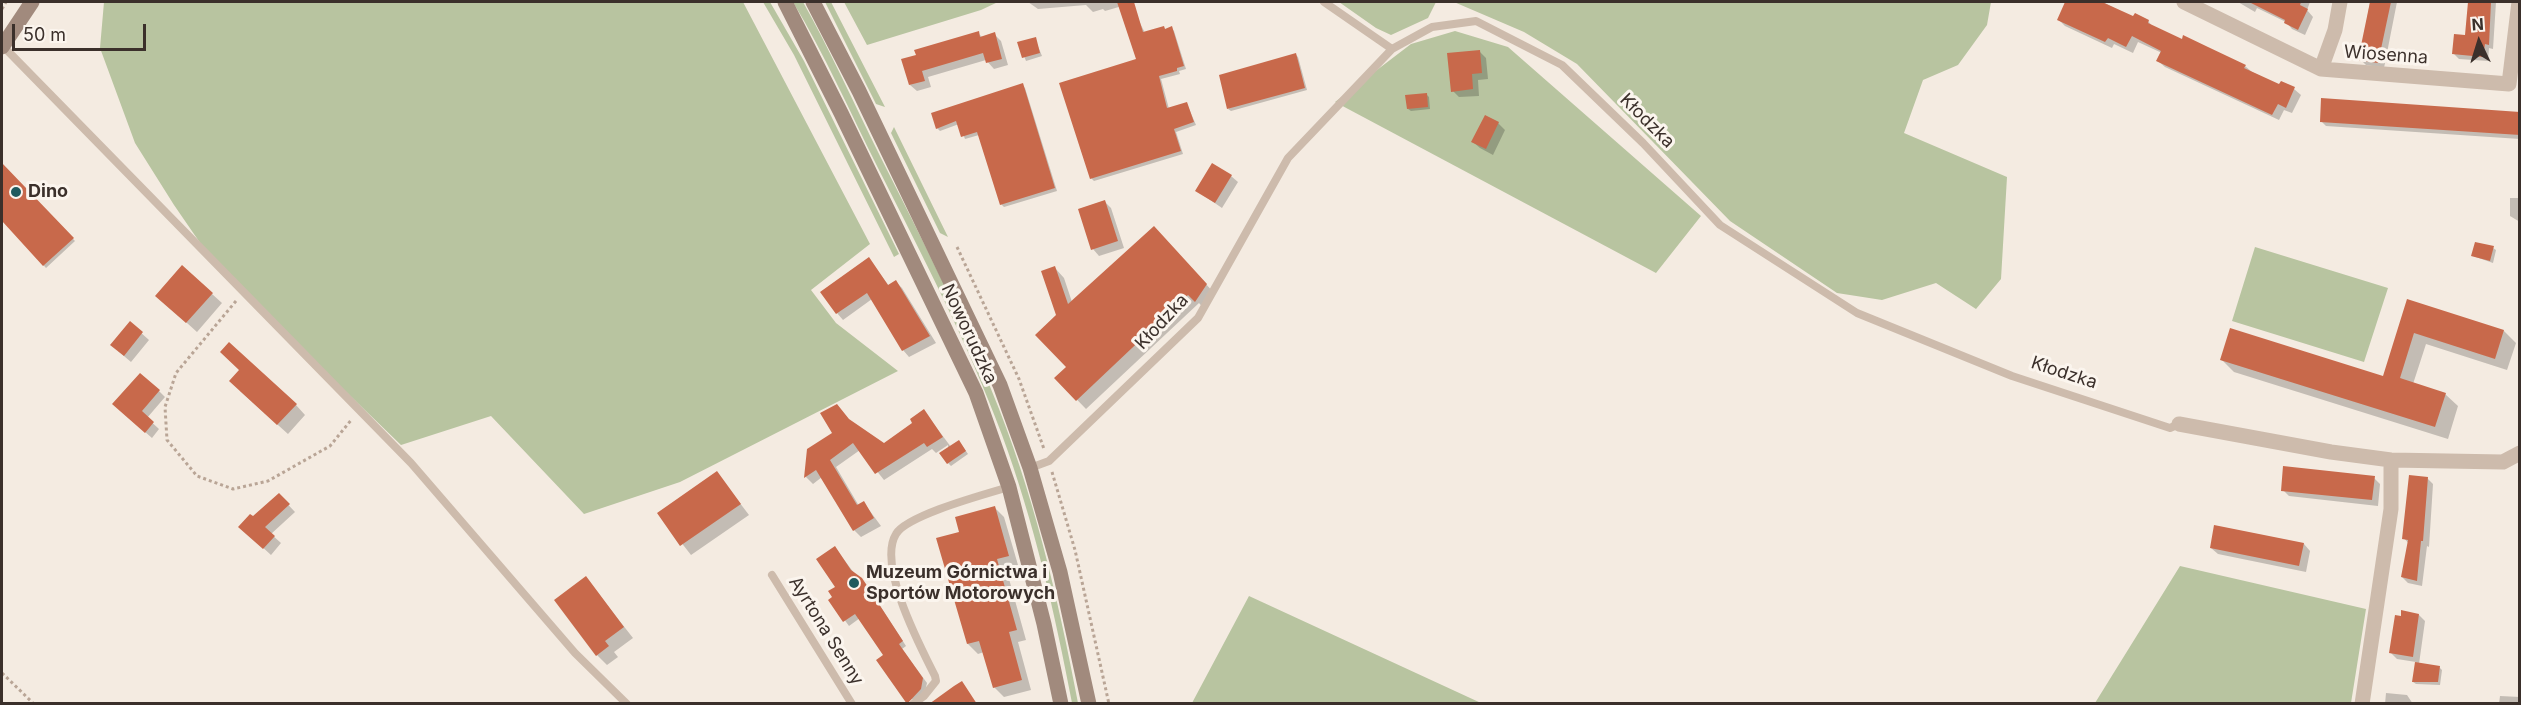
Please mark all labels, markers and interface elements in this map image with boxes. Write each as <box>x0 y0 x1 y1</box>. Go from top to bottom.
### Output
scale bar <box>15 12 148 50</box>
north arrow <box>2449 12 2509 72</box>
text: N <box>2471 14 2485 34</box>
text: 50 m <box>23 24 66 45</box>
street label: Wiosenna <box>2343 41 2429 69</box>
street label: Kłodzka <box>1615 89 1679 153</box>
place label: Dino <box>28 181 68 203</box>
marker: Dino <box>9 185 23 199</box>
street label: Noworudzka <box>936 281 1002 387</box>
street label: Kłodzka <box>1131 290 1193 354</box>
street label: Kłodzka <box>2028 352 2100 394</box>
place label: Muzeum Górnictwa i Sportów Motorowych <box>866 562 1055 604</box>
street label: Ayrtona Senny <box>784 573 868 689</box>
marker: Muzeum Górnictwa i Sportów Motorowych <box>847 576 861 590</box>

